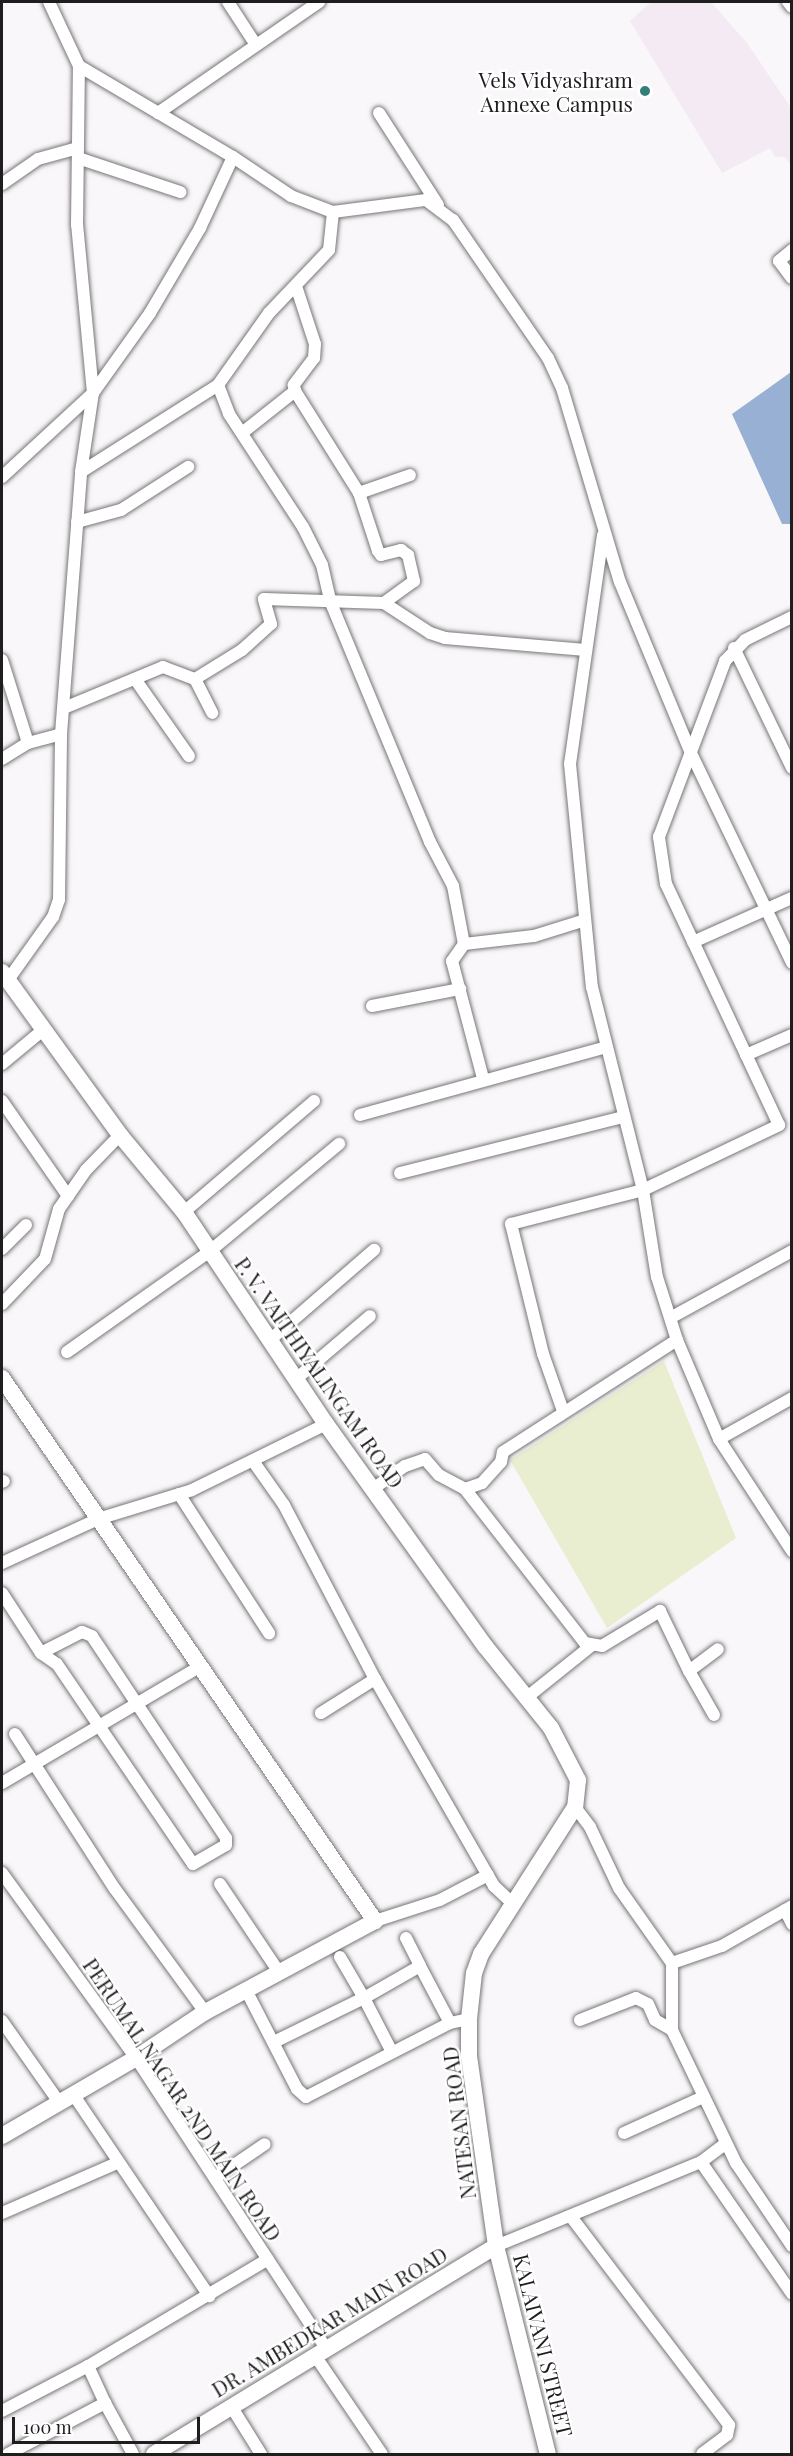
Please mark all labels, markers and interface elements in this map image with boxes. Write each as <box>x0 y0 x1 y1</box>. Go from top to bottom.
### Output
place label: Vels Vidyashram Annexe Campus <box>478 66 633 116</box>
marker: Vels Vidyashram Annexe Campus <box>638 84 652 98</box>
street label: P. V. VAITHIYALINGAM ROAD <box>230 1251 410 1493</box>
street label: PERUMAL NAGAR 2ND MAIN ROAD <box>79 1953 287 2245</box>
street label: NATESAN ROAD <box>436 2045 480 2201</box>
street label: DR. AMBEDKAR MAIN ROAD <box>206 2240 452 2402</box>
street label: KALAIVANI STREET <box>509 2251 579 2439</box>
scale bar <box>15 2405 202 2443</box>
text: 100 m <box>23 2415 72 2439</box>

